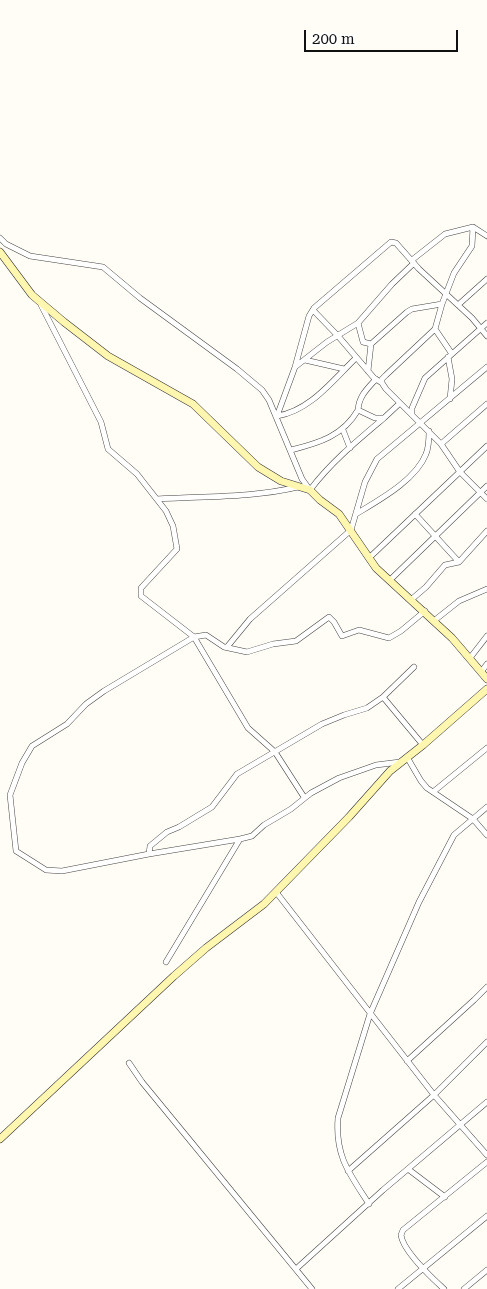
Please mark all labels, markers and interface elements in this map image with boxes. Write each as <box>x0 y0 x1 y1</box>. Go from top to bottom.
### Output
scale bar <box>307 20 461 52</box>
text: 200 m <box>312 30 355 48</box>

